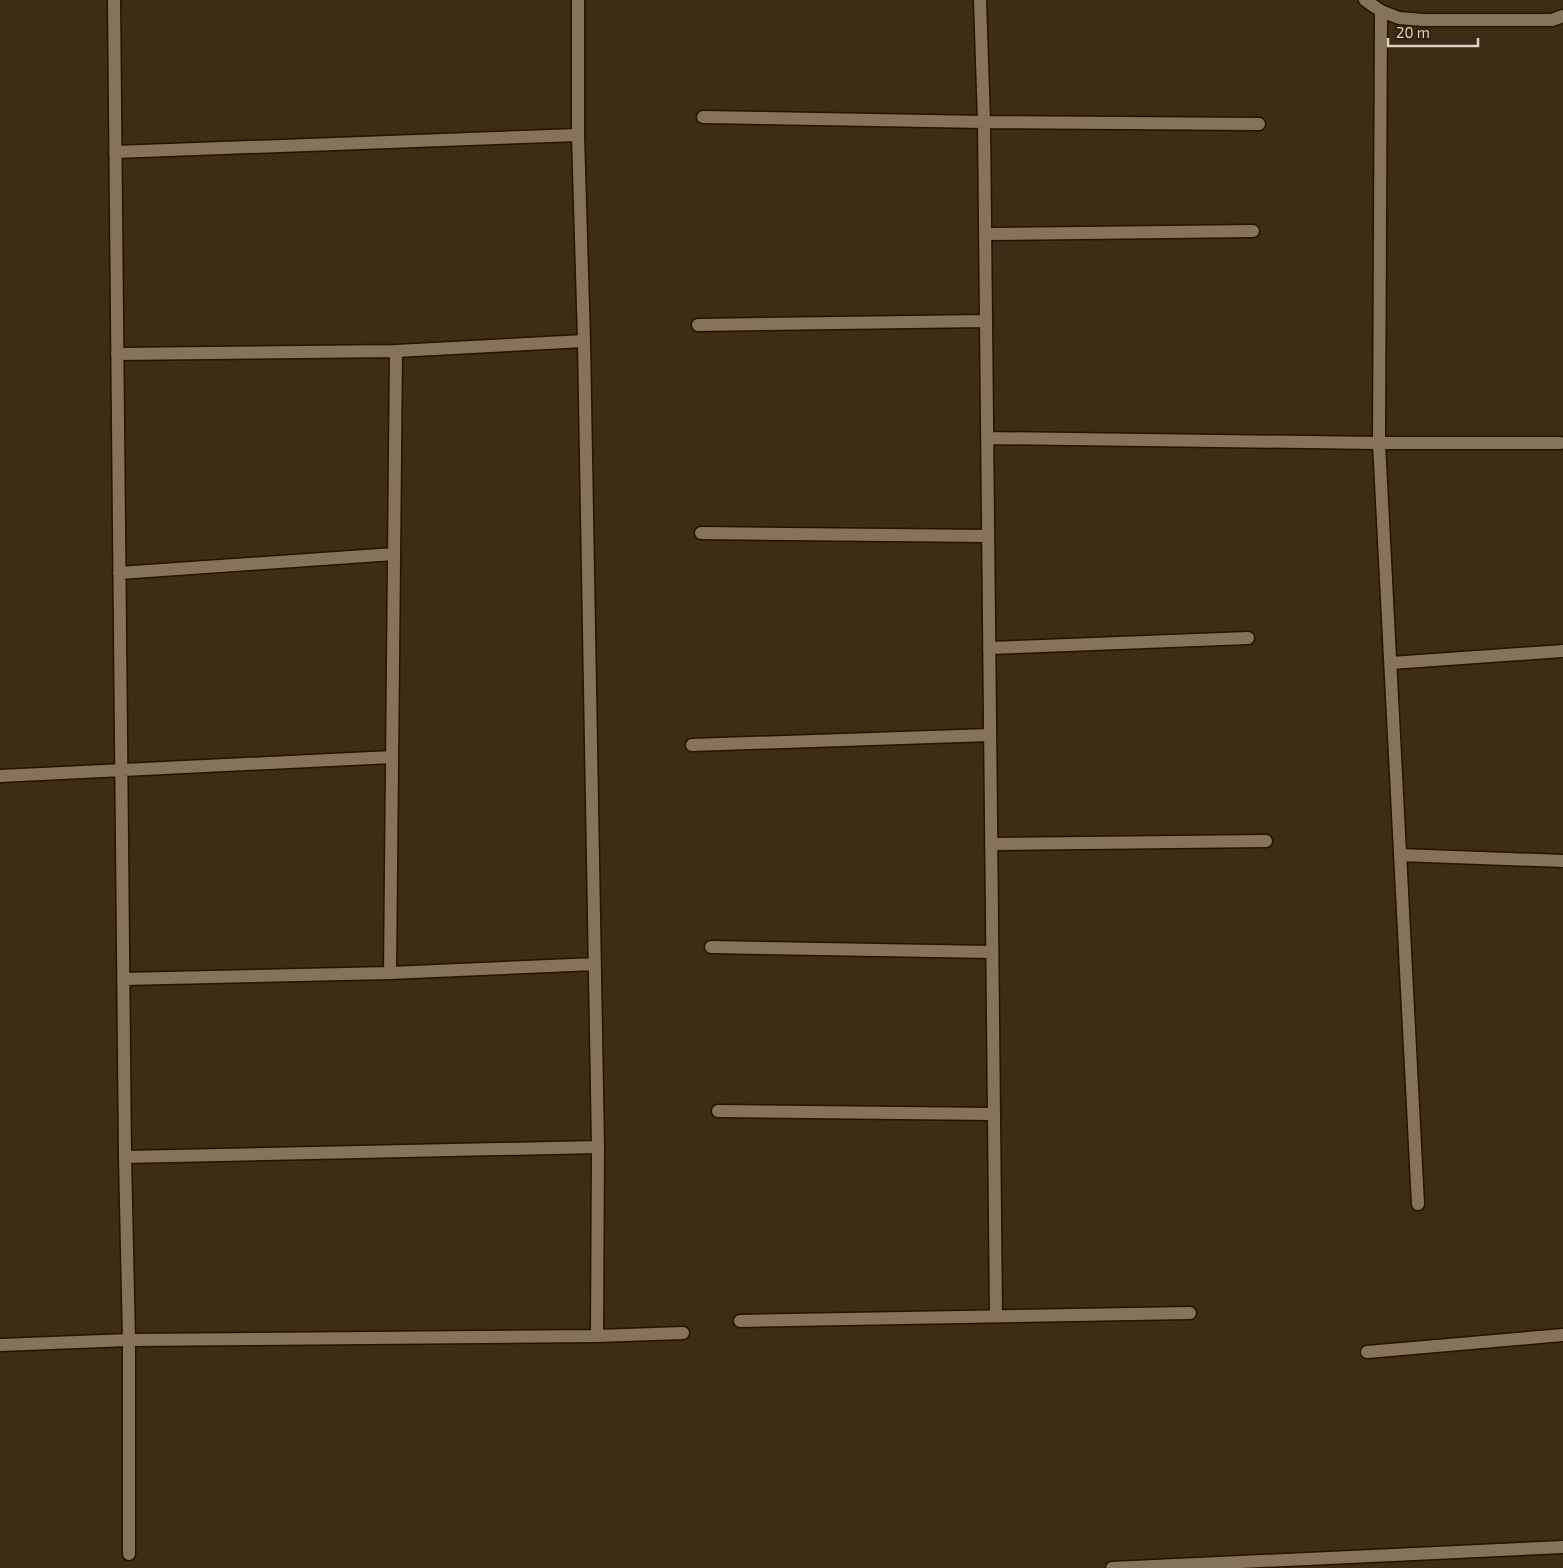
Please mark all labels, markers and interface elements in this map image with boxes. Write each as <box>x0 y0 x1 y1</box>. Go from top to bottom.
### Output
scale bar <box>1388 15 1478 47</box>
text: 20 m <box>1396 23 1430 41</box>

